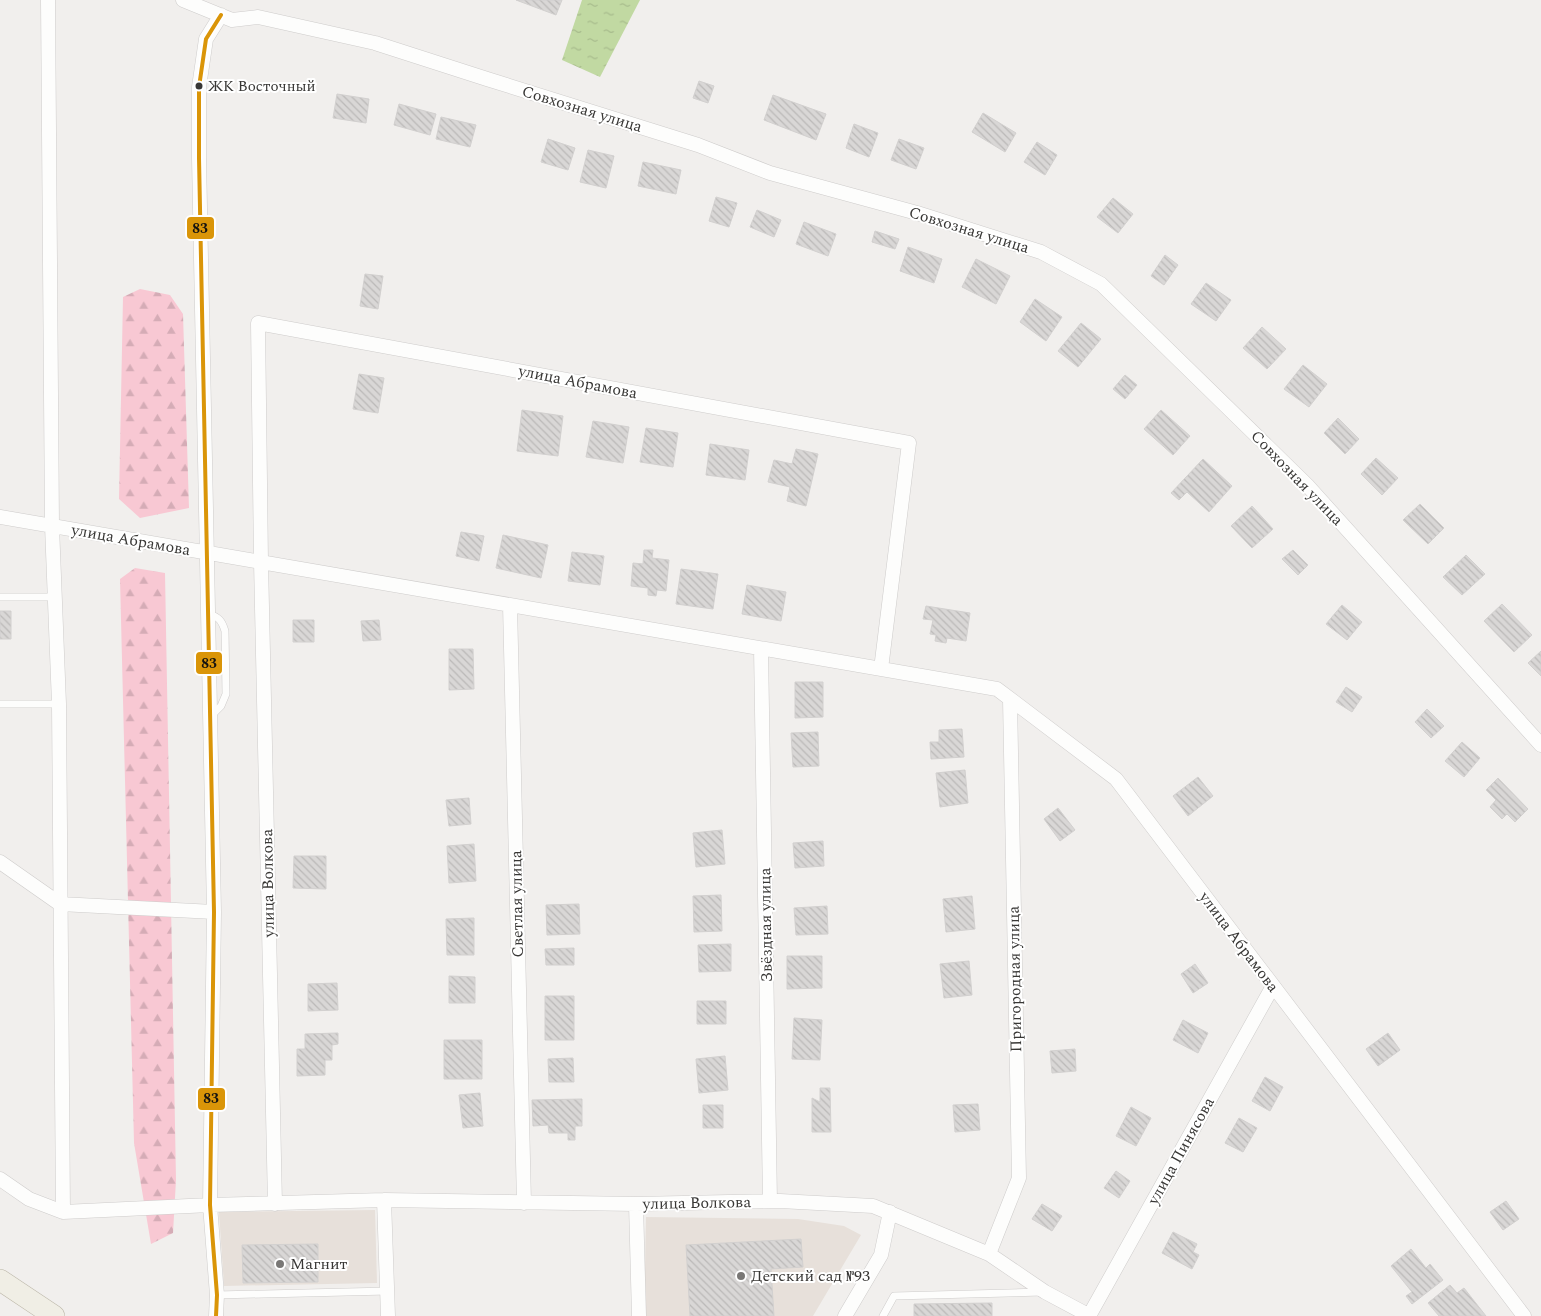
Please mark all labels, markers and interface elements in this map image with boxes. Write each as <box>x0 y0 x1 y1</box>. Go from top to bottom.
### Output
place label: ЖК Восточный <box>208 75 316 98</box>
street label: Совхозная улица <box>519 79 645 139</box>
marker: ЖК Восточный <box>194 81 204 91</box>
street label: Совхозная улица <box>906 200 1032 260</box>
line badge: 83 <box>186 216 215 240</box>
text: 83 <box>192 218 208 239</box>
street label: улица Абрамова <box>516 359 640 405</box>
street label: Совхозная улица <box>1245 425 1349 531</box>
street label: улица Абрамова <box>69 518 193 562</box>
line badge: 83 <box>195 651 223 675</box>
text: 83 <box>201 653 217 674</box>
street label: улица Волкова <box>255 828 281 938</box>
street label: Светлая улица <box>504 850 530 958</box>
street label: Звёздная улица <box>753 867 779 983</box>
street label: улица Абрамова <box>1193 886 1285 998</box>
street label: Пригородная улица <box>1002 905 1028 1052</box>
line badge: 83 <box>197 1087 226 1111</box>
text: 83 <box>203 1088 219 1109</box>
street label: улица Пинясова <box>1141 1093 1221 1210</box>
street label: улица Волкова <box>642 1190 752 1216</box>
place label: Магнит <box>290 1252 348 1276</box>
marker: Магнит <box>274 1258 286 1270</box>
place label: Детский сад №93 <box>751 1264 870 1288</box>
marker: Детский сад №93 <box>735 1270 747 1282</box>

